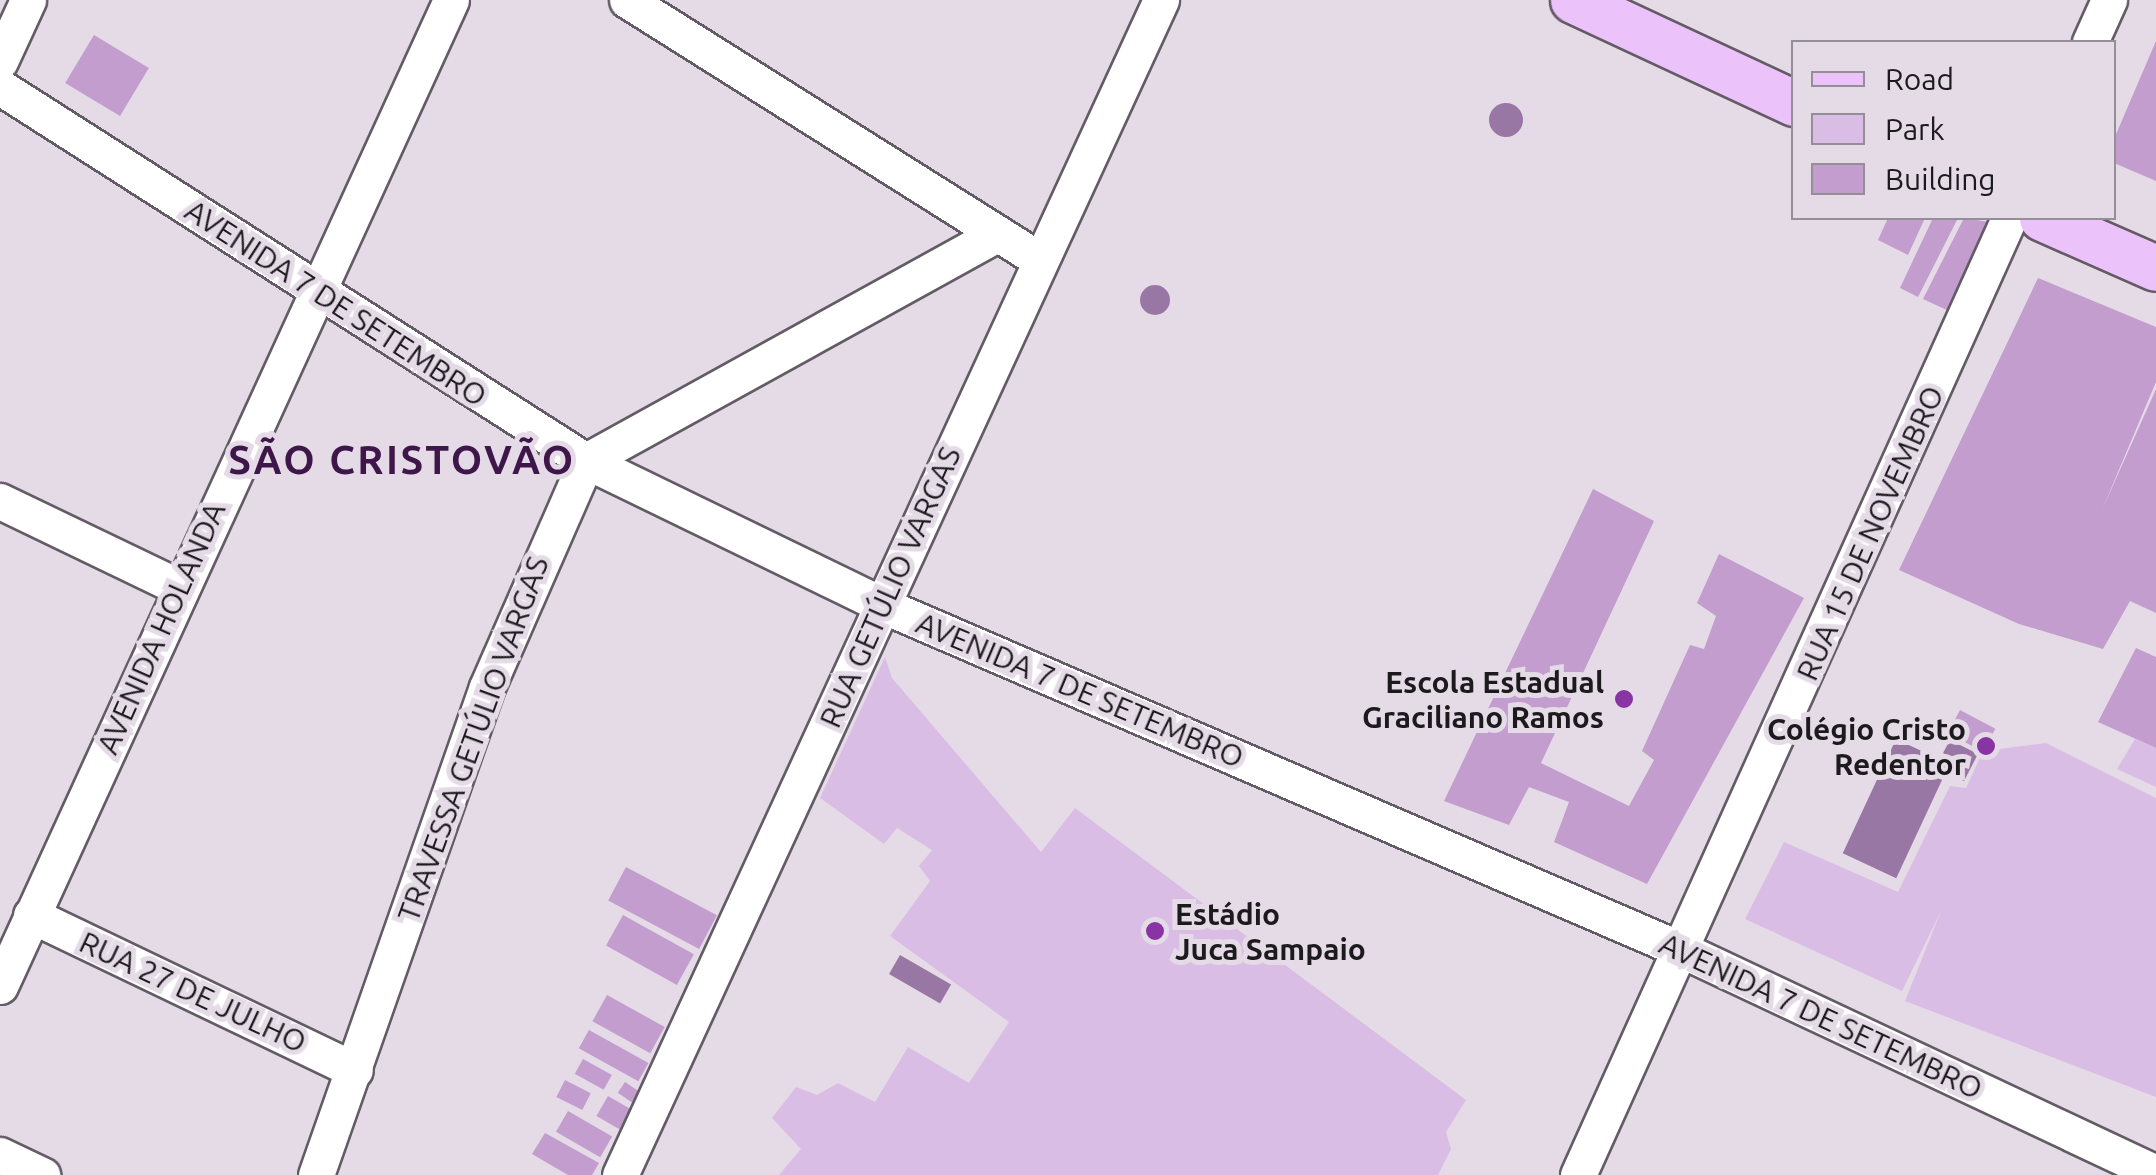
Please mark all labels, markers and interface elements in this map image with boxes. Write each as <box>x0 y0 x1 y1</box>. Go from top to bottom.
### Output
legend <box>1791 40 2116 220</box>
text: Road <box>1885 62 1954 96</box>
text: Park <box>1885 112 1945 146</box>
text: Building <box>1885 162 1996 196</box>
street label: AVENIDA 7 DE SETEMBRO <box>179 192 493 414</box>
street label: RUA 15 DE NOVEMBRO <box>1789 380 1951 686</box>
district label: SÃO CRISTOVÃO <box>228 436 576 484</box>
street label: RUA GETÚLIO VARGAS <box>812 441 968 733</box>
street label: AVENIDA HOLANDA <box>89 497 233 759</box>
street label: TRAVESSA GETÚLIO VARGAS <box>390 552 556 926</box>
street label: AVENIDA 7 DE SETEMBRO <box>911 605 1249 775</box>
place label: Escola Estadual Graciliano Ramos <box>1362 664 1604 734</box>
marker: Escola Estadual Graciliano Ramos <box>1613 688 1635 710</box>
place label: Colégio Cristo Redentor <box>1767 711 1966 782</box>
marker: Colégio Cristo Redentor <box>1975 735 1997 757</box>
place label: Estádio Juca Sampaio <box>1175 896 1366 966</box>
marker: Estádio Juca Sampaio <box>1144 920 1166 942</box>
street label: RUA 27 DE JULHO <box>74 924 312 1060</box>
street label: AVENIDA 7 DE SETEMBRO <box>1654 925 1988 1107</box>

